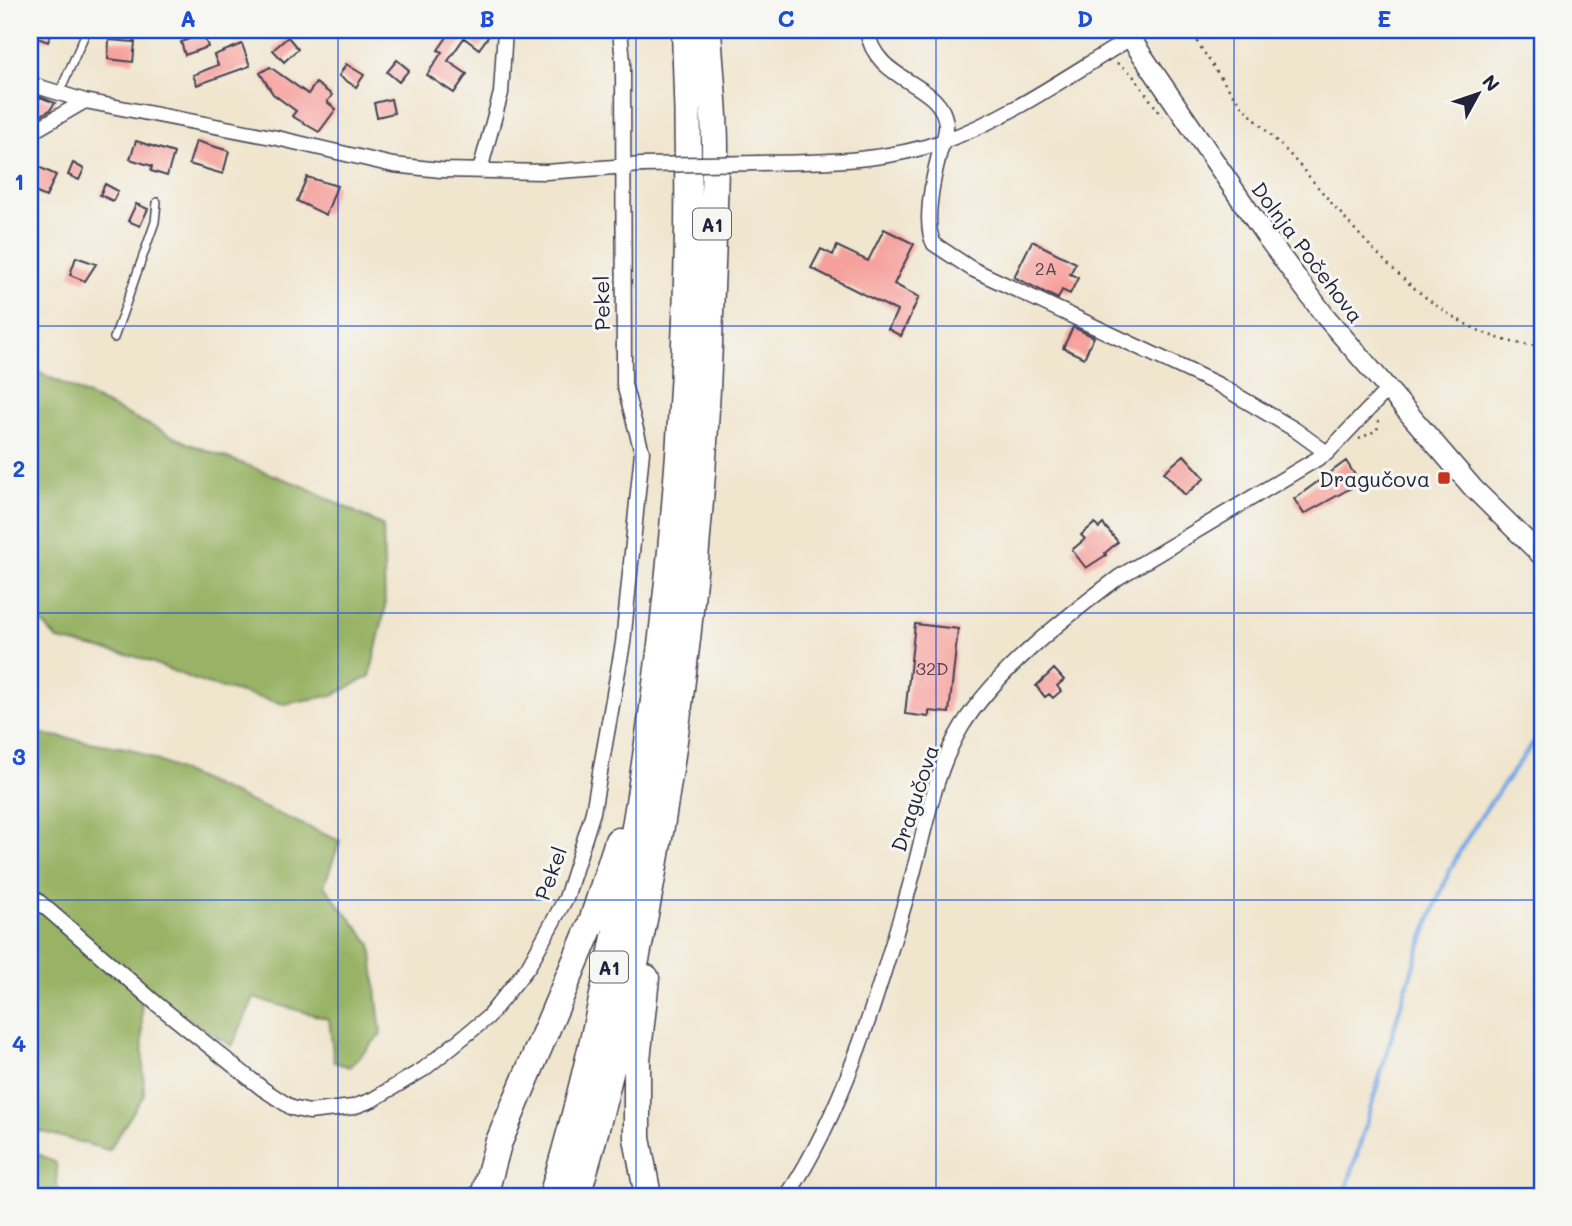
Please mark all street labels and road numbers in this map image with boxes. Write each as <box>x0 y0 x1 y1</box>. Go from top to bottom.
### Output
street label: Dolnja Počehova <box>1246 176 1370 328</box>
road number: A1 <box>693 208 731 240</box>
street label: Pekel <box>587 275 615 331</box>
street label: Dragučova <box>884 741 944 855</box>
street label: Pekel <box>528 842 572 904</box>
road number: A1 <box>590 951 628 982</box>

